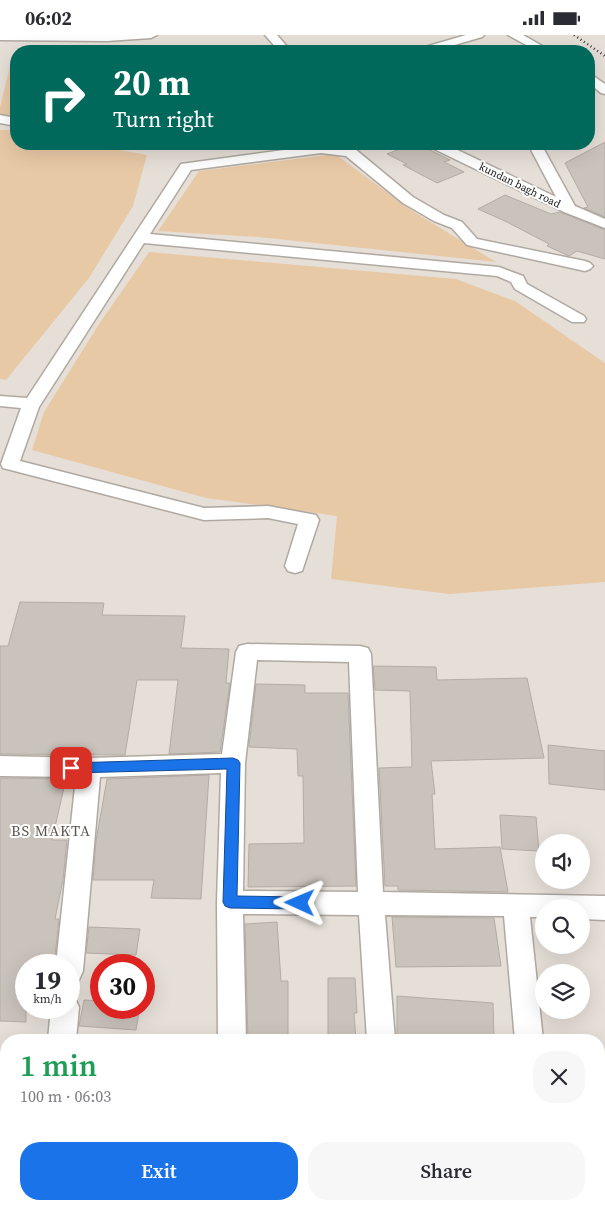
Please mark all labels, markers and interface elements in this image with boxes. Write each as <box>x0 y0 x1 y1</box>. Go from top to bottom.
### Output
text: 06:02 <box>25 5 72 31</box>
text: 20 m <box>113 59 190 107</box>
icon: right <box>30 65 95 130</box>
text: Turn right <box>113 104 214 134</box>
street label: kundan bagh road <box>476 159 564 212</box>
pin <box>50 747 92 789</box>
icon: arrive <box>57 754 85 782</box>
district label: BS MAKTA <box>11 820 91 841</box>
map controls <box>535 834 590 1019</box>
button: sound <box>535 834 590 889</box>
position arrow <box>273 876 325 928</box>
button: search <box>535 899 590 954</box>
speed limit sign: 30 <box>90 954 155 1019</box>
text: 19 <box>34 963 61 997</box>
button: layers <box>535 964 590 1019</box>
text: km/h <box>33 991 62 1007</box>
text: 1 min <box>20 1045 97 1086</box>
button: close <box>533 1051 585 1103</box>
text: 100 m · 06:03 <box>20 1085 111 1107</box>
button: Exit <box>20 1142 298 1200</box>
button: Share <box>308 1142 585 1200</box>

